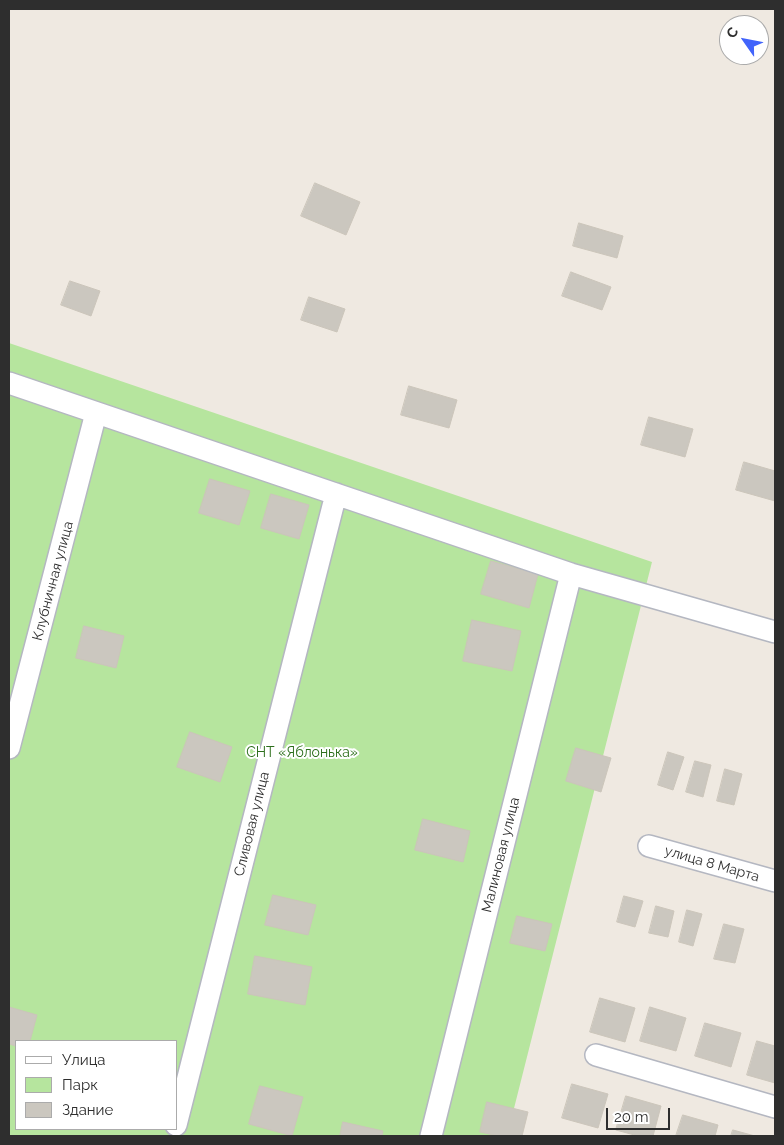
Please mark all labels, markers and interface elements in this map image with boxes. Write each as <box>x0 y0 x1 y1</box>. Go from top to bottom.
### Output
north arrow <box>719 15 769 65</box>
text: С <box>723 24 742 41</box>
street label: Клубничная улица <box>29 519 77 643</box>
park label: СНТ «Яблонька» <box>246 745 358 761</box>
street label: Сливовая улица <box>231 770 273 878</box>
street label: Малиновая улица <box>479 796 523 914</box>
street label: улица 8 Марта <box>663 842 761 886</box>
legend <box>15 1040 178 1130</box>
text: Улица <box>62 1051 106 1069</box>
text: Парк <box>62 1076 98 1094</box>
scale bar <box>609 1098 673 1130</box>
text: Здание <box>62 1101 113 1119</box>
text: 20 m <box>614 1108 649 1126</box>

